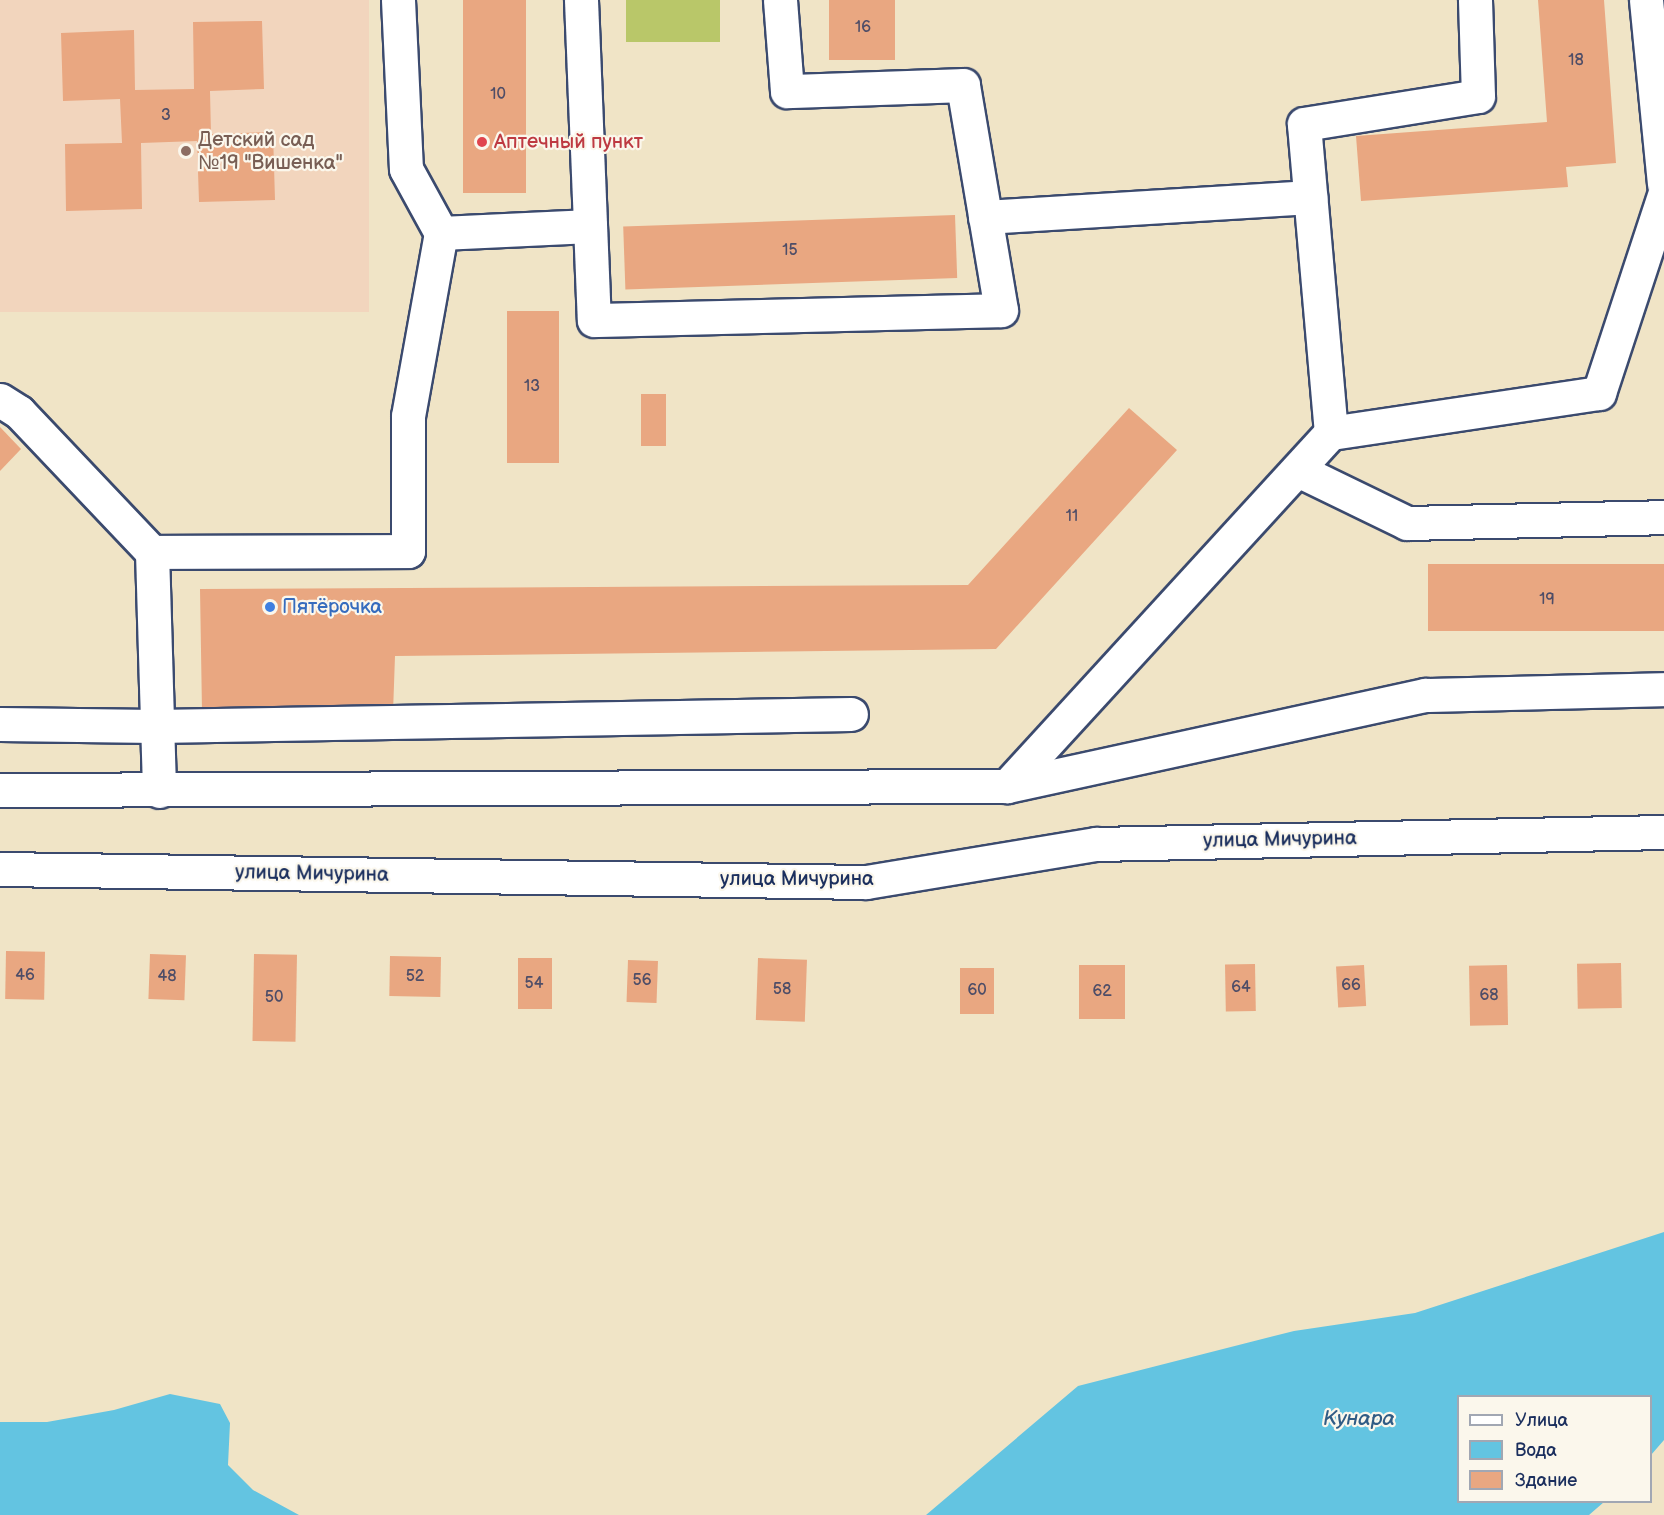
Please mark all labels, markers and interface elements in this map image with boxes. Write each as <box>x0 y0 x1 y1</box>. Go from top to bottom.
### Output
house number: 16 <box>855 18 871 38</box>
house number: 18 <box>1568 51 1584 71</box>
house number: 10 <box>490 85 506 105</box>
house number: 3 <box>161 106 171 126</box>
place label: Детский сад №19 "Вишенка" <box>198 128 343 175</box>
place label: Аптечный пункт <box>494 130 643 154</box>
marker: Аптечный пункт <box>475 135 489 149</box>
marker: Детский сад №19 "Вишенка" <box>179 144 193 158</box>
house number: 15 <box>782 241 798 261</box>
house number: 13 <box>524 377 540 397</box>
house number: 11 <box>1066 507 1078 527</box>
house number: 19 <box>1539 590 1555 610</box>
place label: Пятёрочка <box>282 595 382 619</box>
marker: Пятёрочка <box>263 600 277 614</box>
street label: улица Мичурина <box>1203 827 1357 853</box>
street label: улица Мичурина <box>235 861 389 887</box>
street label: улица Мичурина <box>720 867 874 891</box>
house number: 46 <box>15 966 35 986</box>
house number: 48 <box>157 967 177 987</box>
house number: 52 <box>406 967 424 987</box>
house number: 56 <box>633 971 651 991</box>
house number: 54 <box>525 974 543 994</box>
house number: 66 <box>1341 976 1361 996</box>
house number: 64 <box>1231 978 1251 998</box>
house number: 58 <box>773 980 791 1000</box>
house number: 60 <box>967 981 987 1001</box>
house number: 62 <box>1092 982 1112 1002</box>
house number: 68 <box>1479 986 1499 1006</box>
house number: 50 <box>265 988 283 1008</box>
legend <box>1457 1395 1652 1503</box>
water label: Кунара <box>1323 1406 1395 1432</box>
text: Улица <box>1515 1410 1568 1431</box>
text: Вода <box>1515 1440 1557 1461</box>
text: Здание <box>1515 1470 1577 1491</box>

